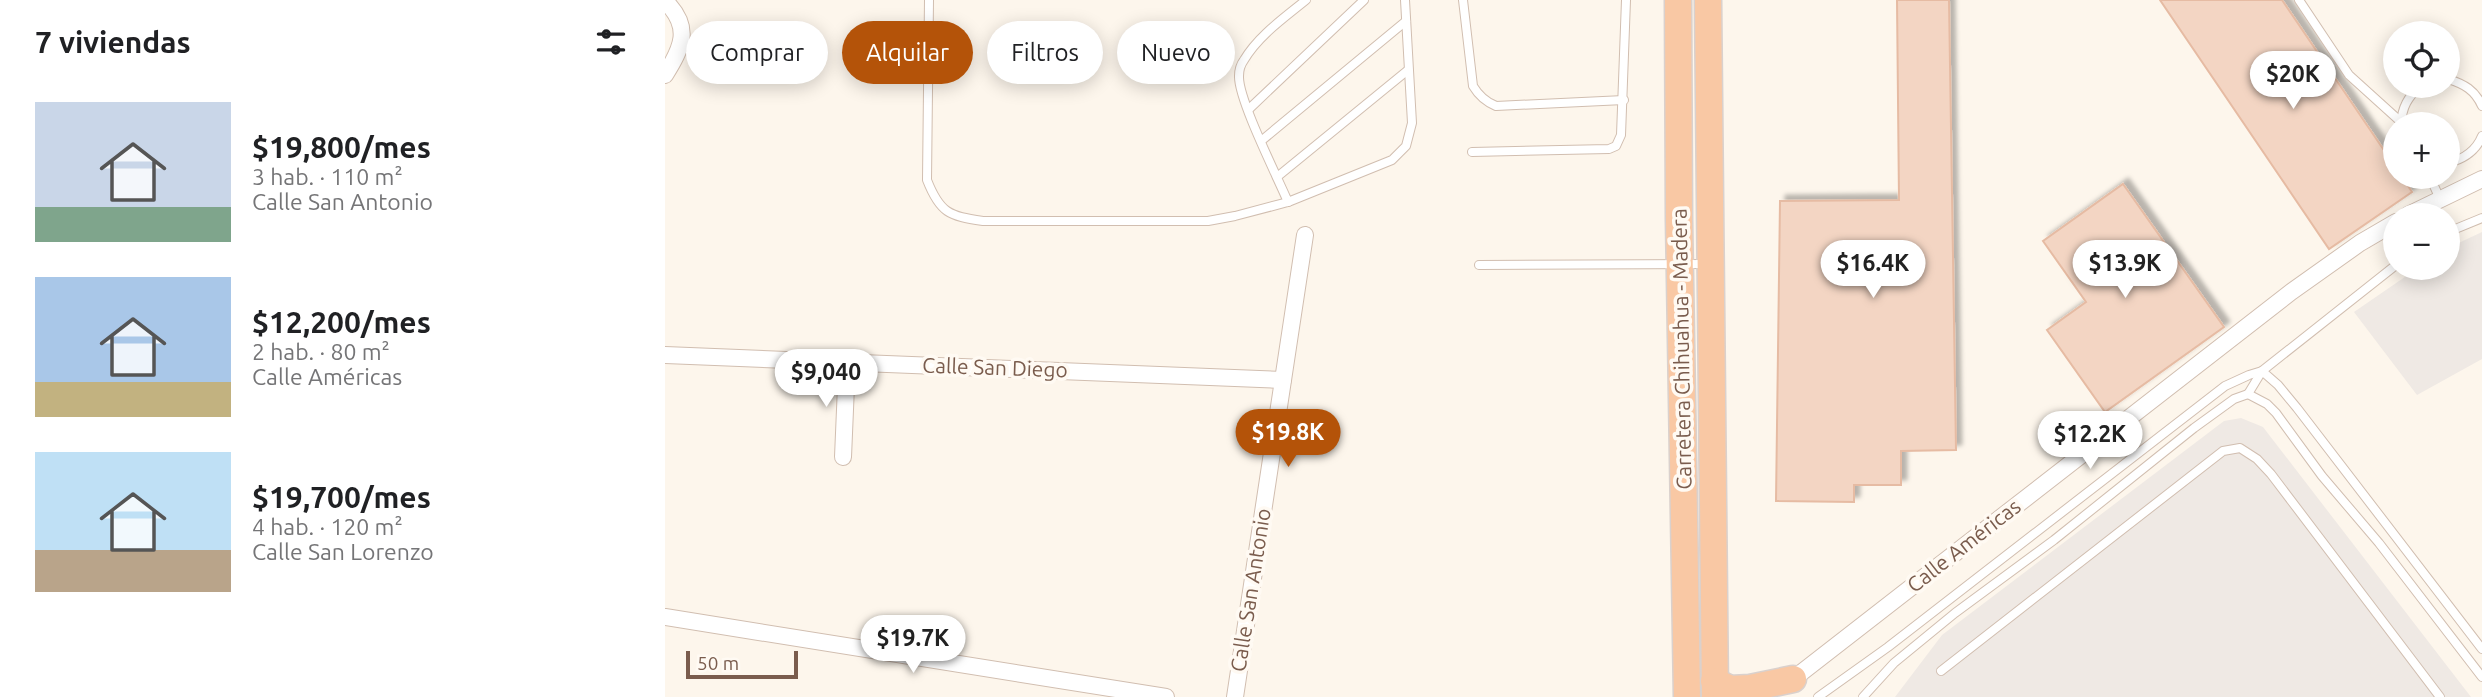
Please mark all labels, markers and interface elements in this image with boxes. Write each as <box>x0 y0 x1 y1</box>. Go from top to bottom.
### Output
chip: Comprar <box>686 21 828 84</box>
chip: Alquilar <box>842 21 973 84</box>
chip: Filtros <box>987 21 1103 84</box>
chip: Nuevo <box>1117 21 1235 84</box>
map controls <box>2383 21 2460 280</box>
button: locate <box>2383 21 2460 98</box>
icon: filters <box>592 23 630 61</box>
text: 7 viviendas <box>35 25 191 59</box>
pin: $20K <box>2252 52 2334 111</box>
text: $20K <box>2266 61 2320 86</box>
button: + <box>2383 112 2460 189</box>
icon: home <box>91 130 175 214</box>
text: $19,800/mes <box>252 130 431 164</box>
text: 3 hab. · 110 m² <box>252 164 403 189</box>
text: Calle San Antonio <box>252 189 433 214</box>
button: − <box>2383 203 2460 280</box>
street label: Carretera Chihuahua - Madera <box>1667 208 1695 490</box>
pin: $16.4K <box>1816 240 1930 300</box>
pin: $13.9K <box>2068 240 2182 300</box>
text: $16.4K <box>1837 250 1909 275</box>
text: $13.9K <box>2089 250 2161 275</box>
icon: home <box>91 305 175 389</box>
text: $12,200/mes <box>252 305 431 339</box>
text: 2 hab. · 80 m² <box>252 339 390 364</box>
pin: $9,040 <box>769 350 883 409</box>
street label: Calle San Diego <box>922 352 1068 382</box>
text: $9,040 <box>791 359 861 384</box>
text: Calle Américas <box>252 364 402 389</box>
pin: $19.8K <box>1231 410 1345 469</box>
pin: $12.2K <box>2033 412 2147 471</box>
text: $19.8K <box>1252 419 1324 444</box>
text: $12.2K <box>2054 421 2126 446</box>
icon: home <box>91 480 175 564</box>
text: $19,700/mes <box>252 480 431 514</box>
street label: Calle Américas <box>1902 494 2025 597</box>
street label: Calle San Antonio <box>1225 506 1275 673</box>
text: 4 hab. · 120 m² <box>252 514 403 539</box>
text: Calle San Lorenzo <box>252 539 434 564</box>
pin: $19.7K <box>856 616 970 675</box>
text: $19.7K <box>877 625 949 650</box>
scale bar <box>686 648 798 680</box>
text: 50 m <box>697 652 739 674</box>

